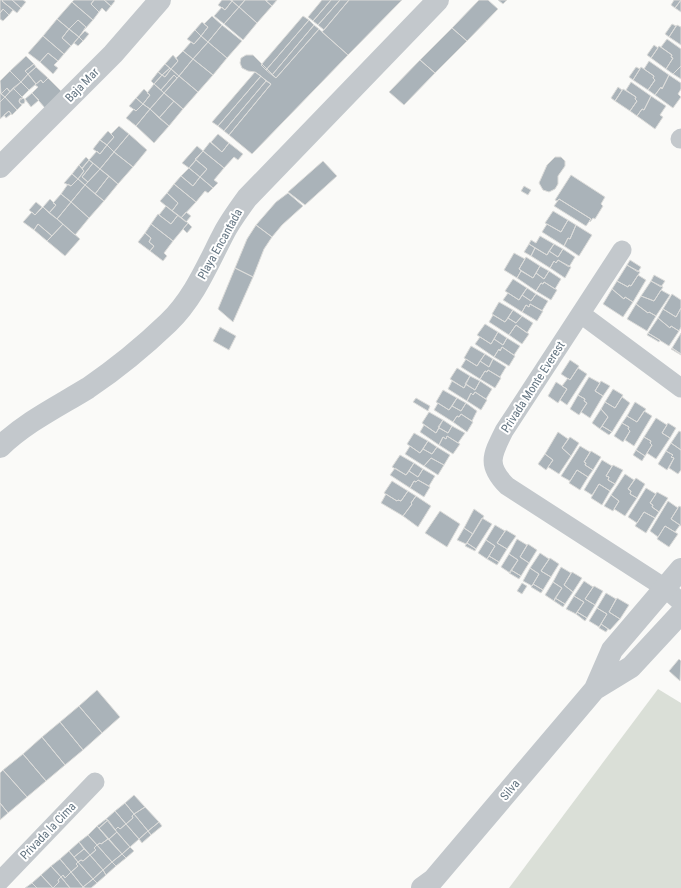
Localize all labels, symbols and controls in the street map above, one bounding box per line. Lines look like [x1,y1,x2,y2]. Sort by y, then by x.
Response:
street label: Baja Mar [62,65,102,105]
street label: Playa Encantada [195,206,245,282]
street label: Privada Monte Everest [498,338,568,435]
street label: Silva [497,777,523,803]
street label: Privada la Cima [17,799,79,862]

